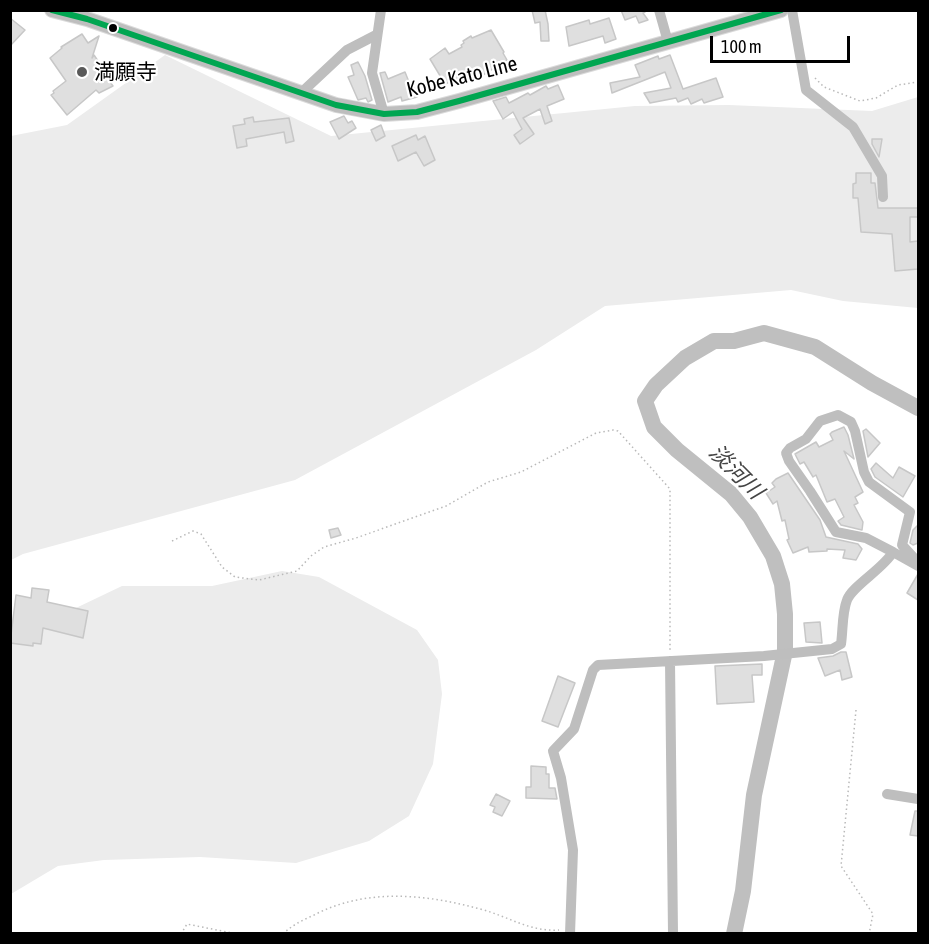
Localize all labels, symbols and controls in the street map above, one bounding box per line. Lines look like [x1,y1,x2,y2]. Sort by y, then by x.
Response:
unlabelled marker [107,22,119,34]
scale bar [713,24,852,62]
text: 100 m [721,36,762,57]
street label: Kobe Kato Line [404,51,520,103]
place label: 満願寺 [94,59,157,85]
marker: 満願寺 [75,65,89,79]
water label: 淡河川 [703,439,769,505]

